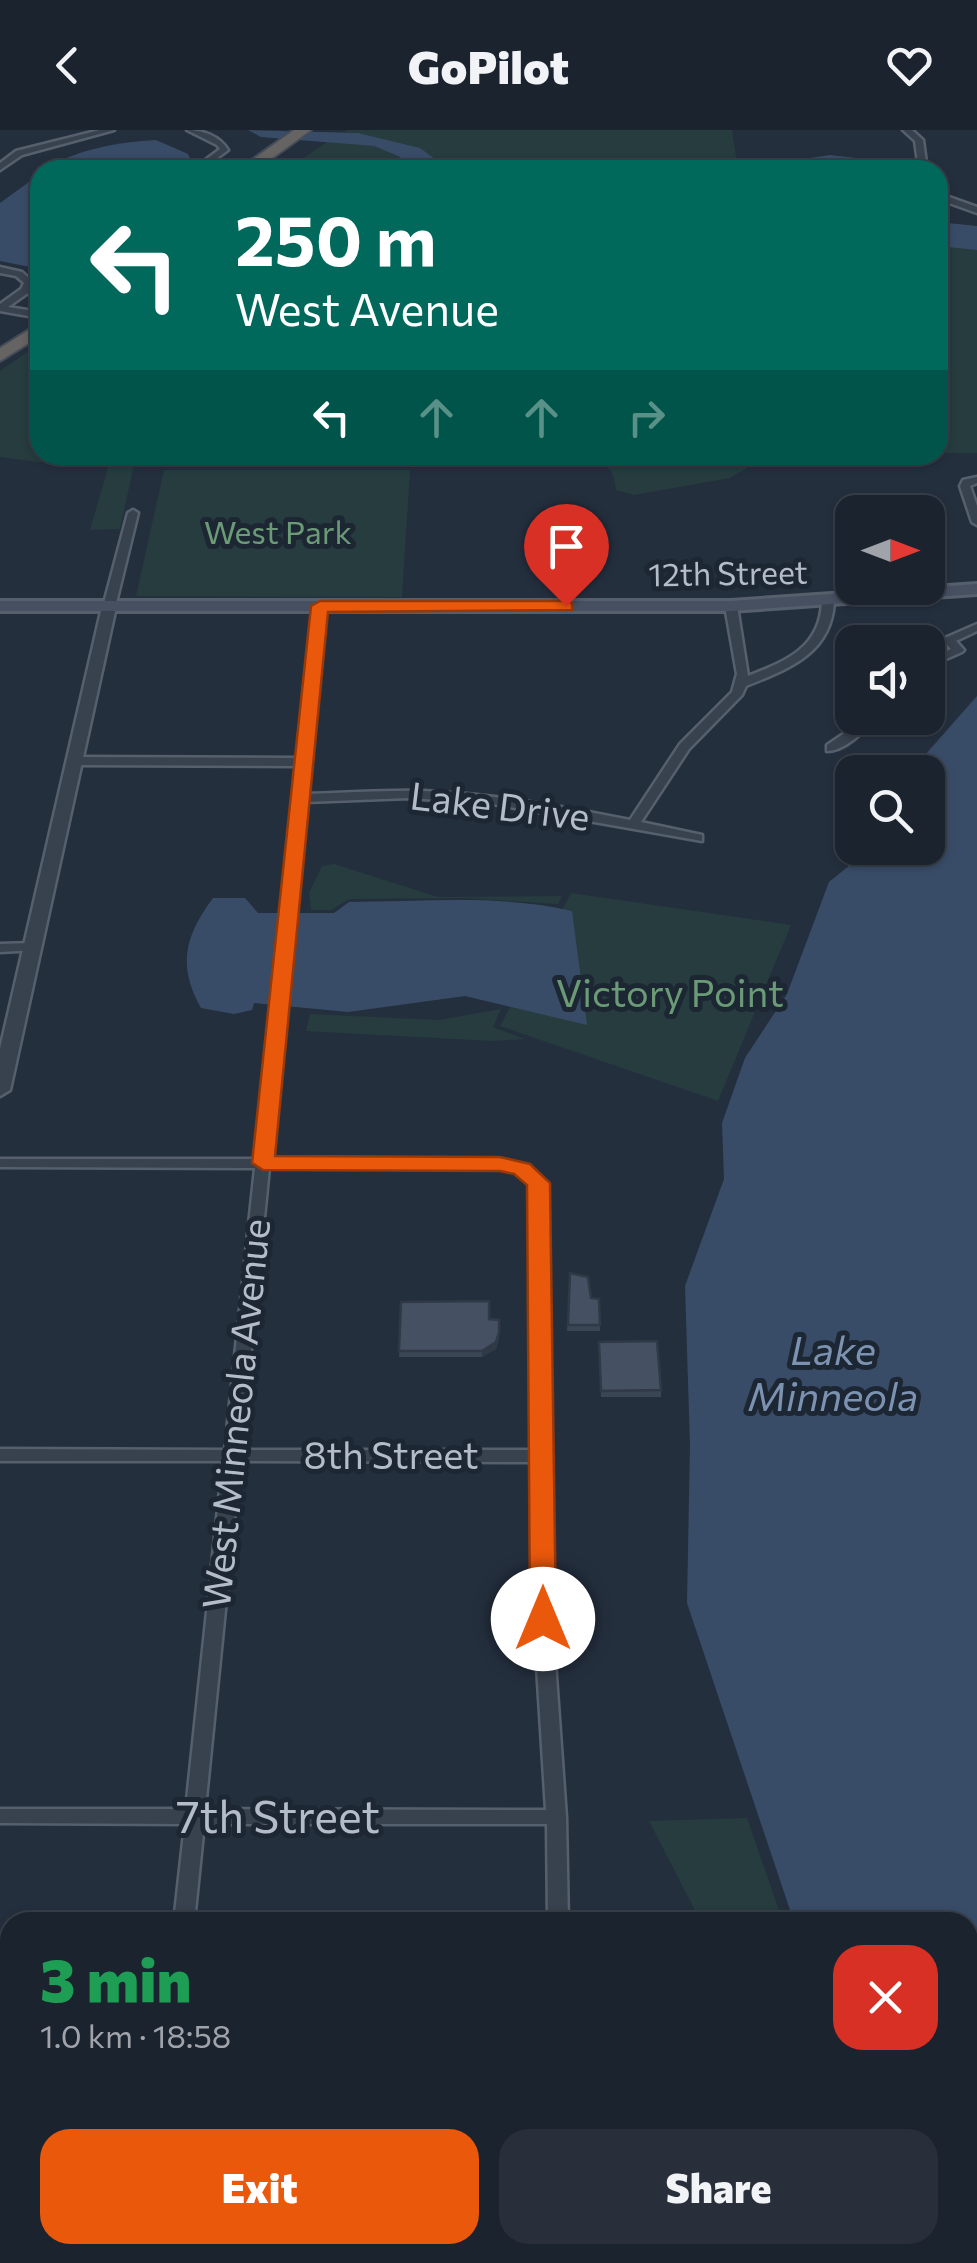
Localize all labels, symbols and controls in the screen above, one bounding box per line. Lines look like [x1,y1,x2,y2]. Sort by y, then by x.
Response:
icon: back [40,38,95,93]
text: GoPilot [408,38,569,93]
icon: heart [882,38,937,93]
text: 250 m [235,195,437,280]
icon: left [70,200,200,330]
text: West Avenue [235,280,499,335]
icon: left [304,390,359,445]
icon: ahead [409,390,464,445]
icon: ahead [514,390,569,445]
icon: right [619,390,674,445]
north arrow [835,495,945,605]
map controls [835,495,945,865]
pin [524,504,609,607]
park label: West Park [204,511,352,551]
icon: arrive [539,519,594,574]
street label: 12th Street [648,551,808,593]
button: sound [835,625,945,735]
button: search [835,755,945,865]
street label: Lake Drive [408,770,593,839]
park label: Victory Point [556,968,784,1015]
street label: West Minneola Avenue [191,1216,278,1611]
water label: Lake Minneola [748,1324,918,1419]
street label: 8th Street [303,1430,479,1477]
position arrow [491,1567,595,1671]
street label: 7th Street [176,1787,380,1842]
text: 3 min [40,1941,191,2014]
button: close [833,1945,938,2050]
text: 1.0 km · 18:58 [40,2015,231,2055]
button: Exit [40,2129,479,2244]
button: Share [499,2129,938,2244]

